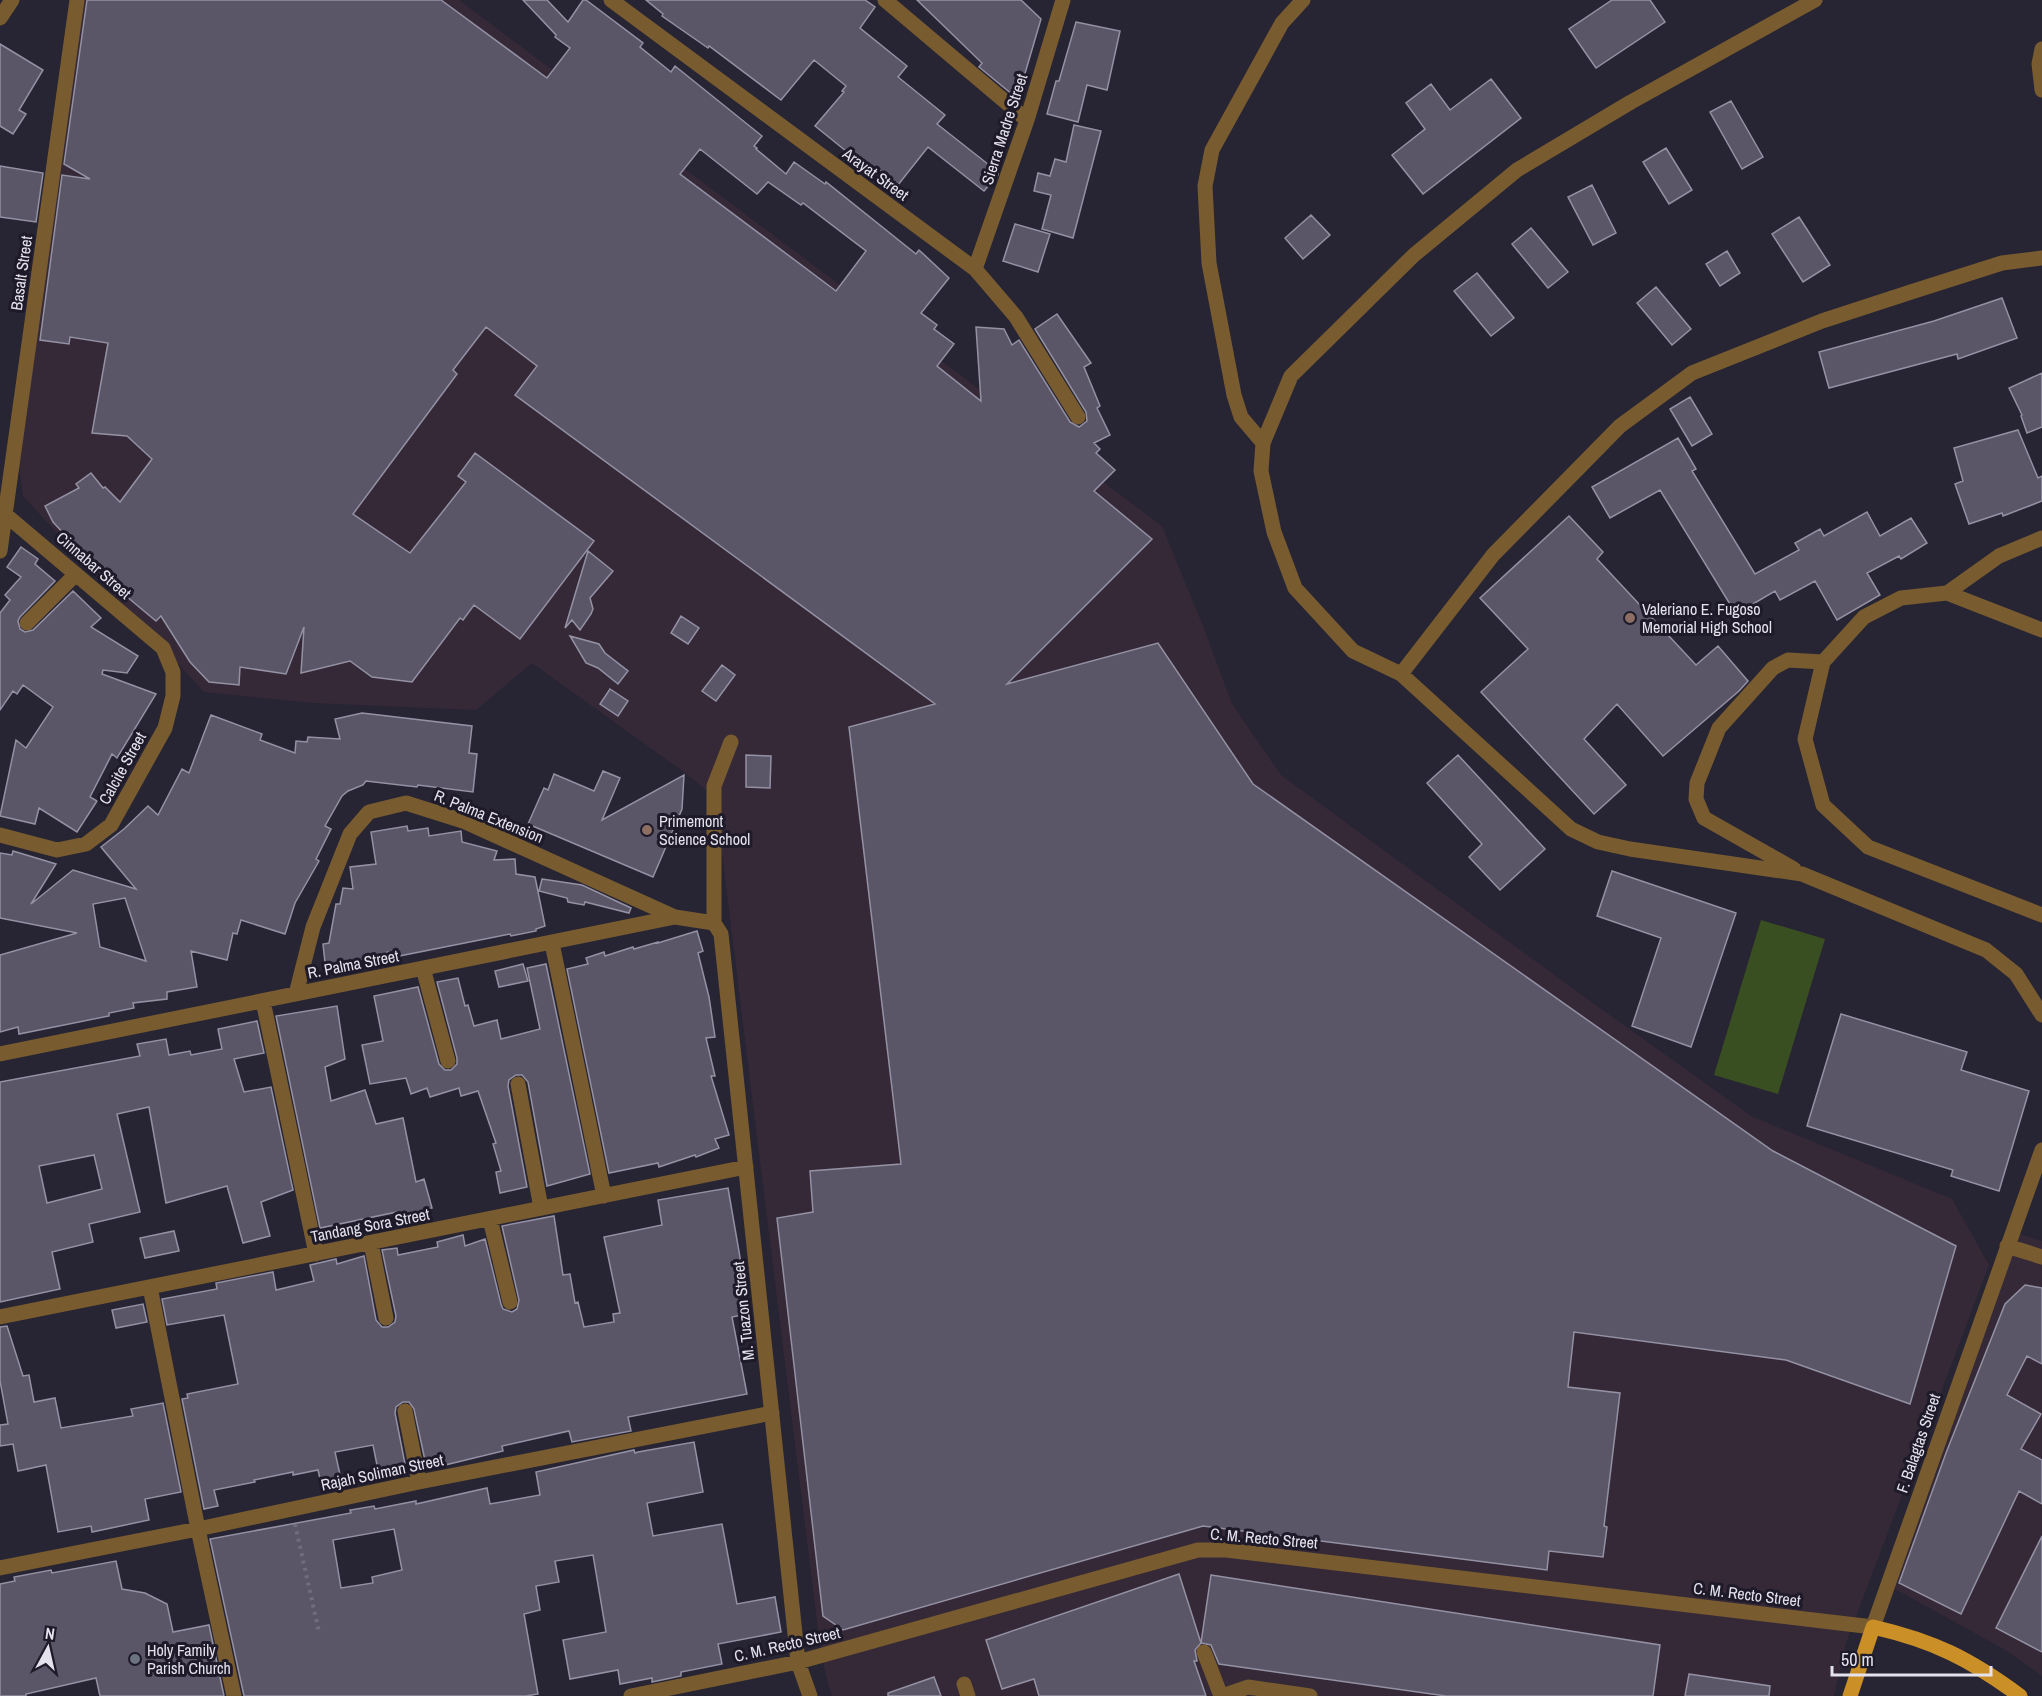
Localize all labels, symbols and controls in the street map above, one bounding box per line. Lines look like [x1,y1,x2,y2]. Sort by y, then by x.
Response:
street label: Sierra Madre Street [976,70,1032,187]
street label: Arayat Street [838,142,914,206]
street label: Basalt Street [5,234,37,312]
street label: Cinnabar Street [52,526,136,604]
place label: Valeriano E. Fugoso Memorial High School [1642,598,1772,638]
marker: Valeriano E. Fugoso Memorial High School [1623,611,1637,625]
street label: Calcite Street [93,728,151,808]
street label: R. Palma Extension [431,784,547,848]
place label: Primemont Science School [659,810,750,850]
marker: Primemont Science School [640,823,654,837]
street label: R. Palma Street [305,944,401,984]
street label: Tandang Sora Street [309,1203,432,1247]
street label: M. Tuazon Street [727,1260,759,1362]
street label: F. Balagtas Street [1891,1390,1945,1496]
street label: Rajah Soliman Street [319,1448,446,1496]
street label: C. M. Recto Street [1209,1522,1319,1554]
street label: C. M. Recto Street [1692,1577,1802,1612]
north arrow [18,1618,78,1678]
street label: C. M. Recto Street [732,1621,842,1667]
text: N [44,1622,56,1645]
place label: Holy Family Parish Church [147,1639,231,1679]
scale bar [1832,1639,1991,1677]
text: 50 m [1841,1647,1874,1672]
marker: Holy Family Parish Church [128,1652,142,1666]

